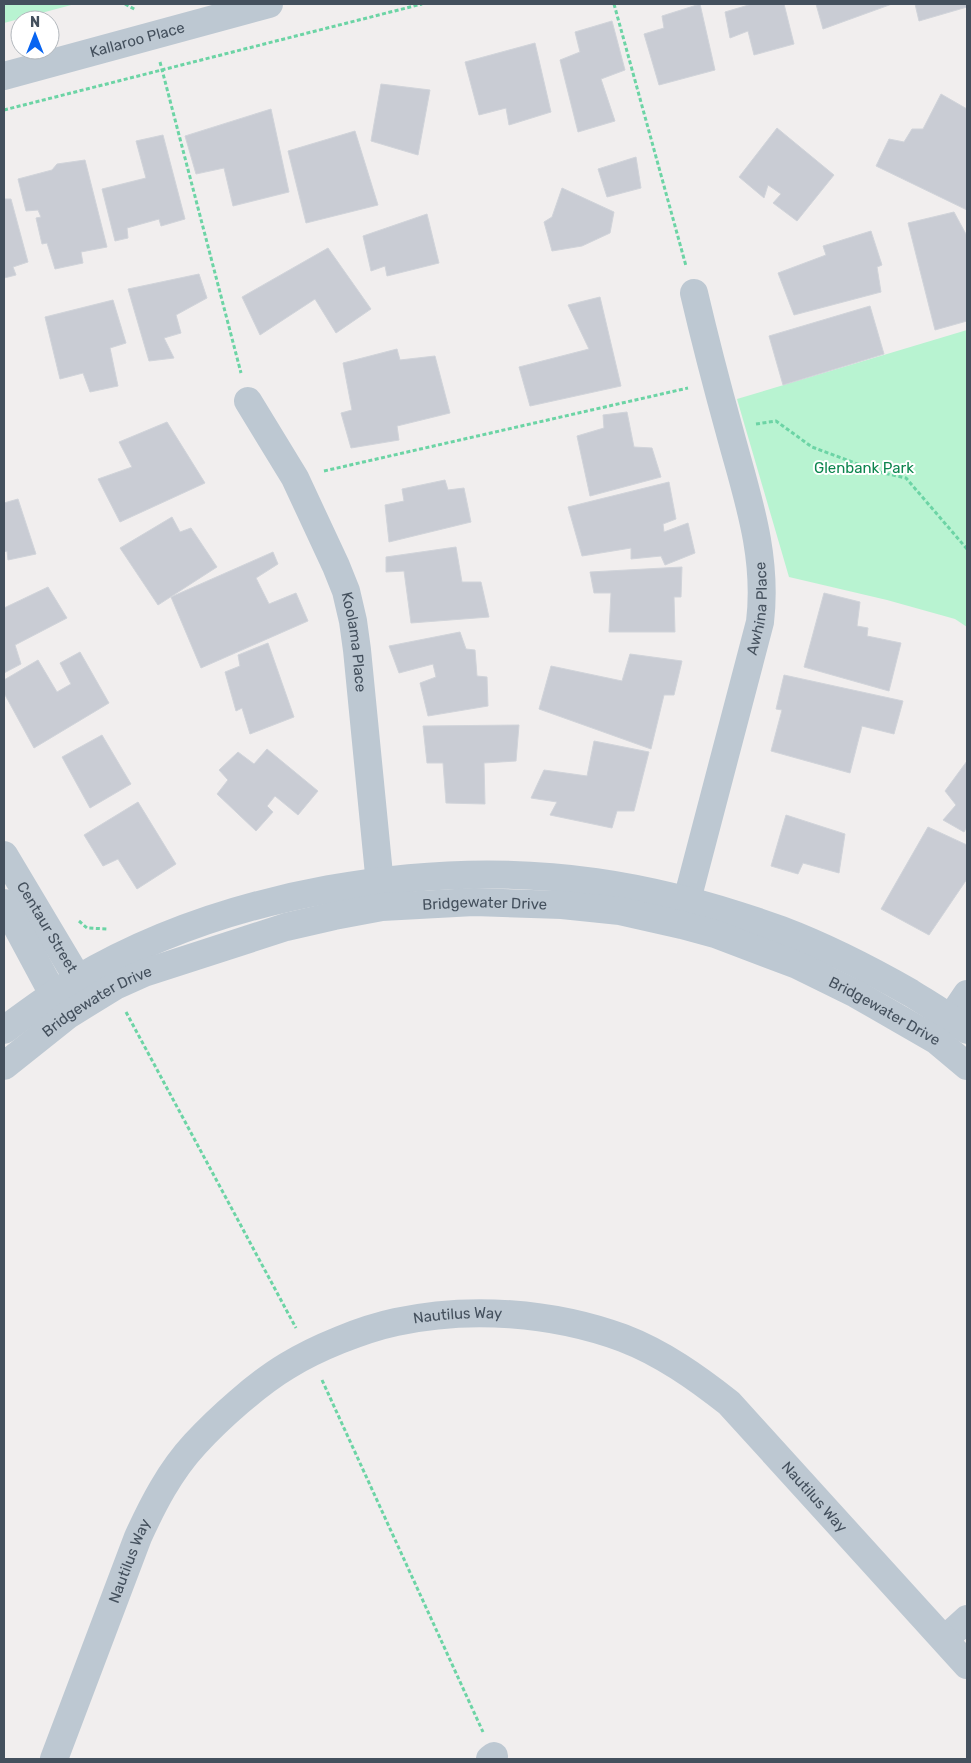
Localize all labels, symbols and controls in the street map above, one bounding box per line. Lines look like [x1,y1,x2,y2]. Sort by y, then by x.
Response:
north arrow [10,10,60,60]
text: N [30,14,40,31]
street label: Kallaroo Place [88,18,187,61]
park label: Glenbank Park [814,459,914,477]
street label: Awhina Place [743,561,771,657]
street label: Koolama Place [337,590,370,693]
street label: Centaur Street [13,878,81,976]
street label: Bridgewater Drive [422,893,547,914]
street label: Bridgewater Drive [39,962,154,1041]
street label: Bridgewater Drive [826,973,943,1049]
street label: Nautilus Way [412,1304,503,1328]
street label: Nautilus Way [778,1458,851,1536]
street label: Nautilus Way [105,1516,154,1606]

